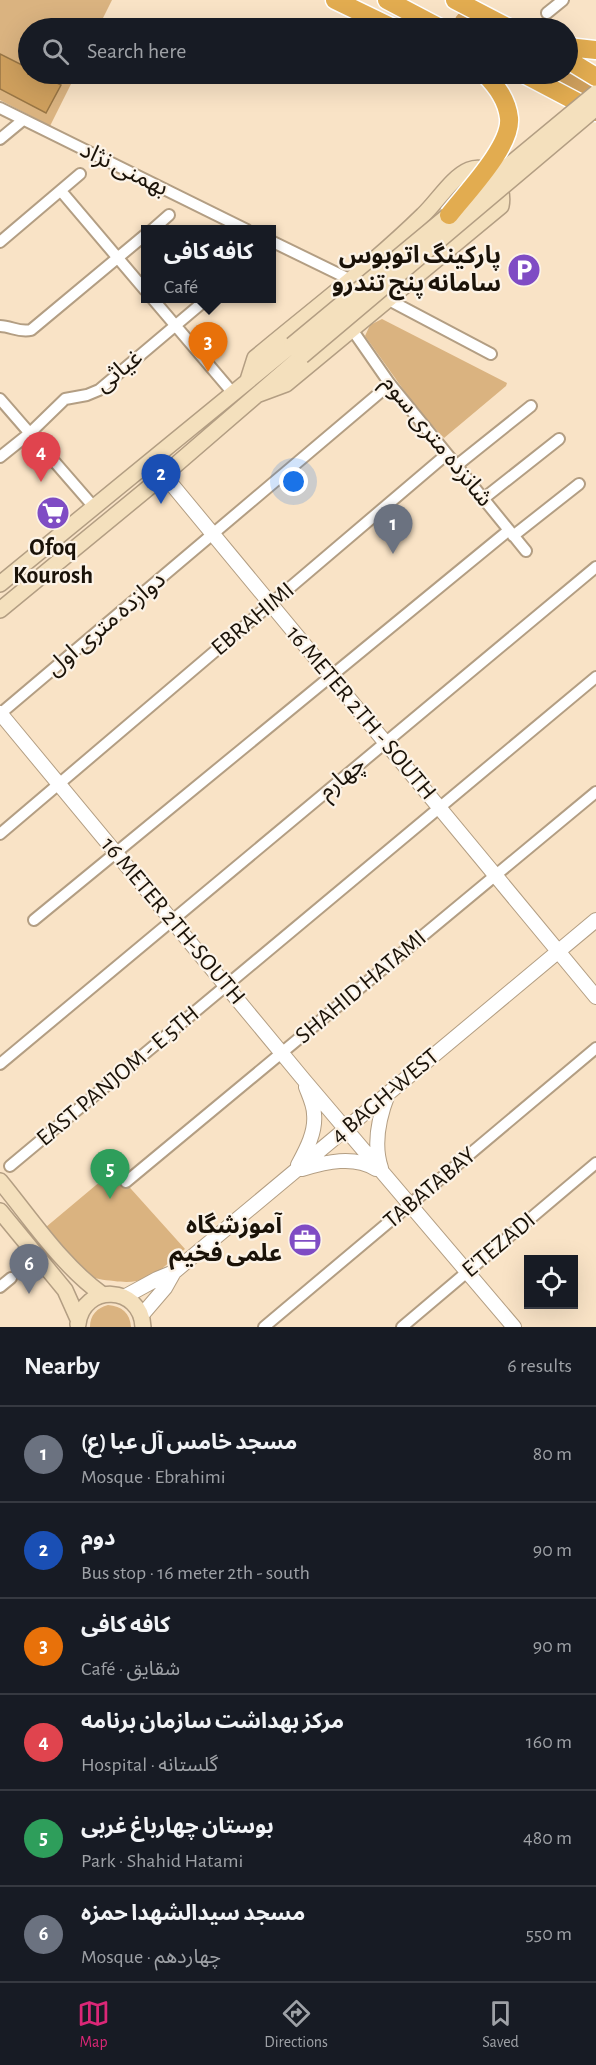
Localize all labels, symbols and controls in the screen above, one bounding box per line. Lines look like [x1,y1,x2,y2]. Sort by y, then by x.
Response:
search box [18,18,578,84]
icon: search [39,35,72,68]
text: Search here [87,40,186,62]
street label: بهمنی نژاد [76,137,172,201]
popup [141,225,276,303]
text: کافه کافی [164,241,253,263]
place label: پارکینگ اتوبوس سامانه پنج تندرو [332,242,501,301]
parking icon: پارکینگ اتوبوس سامانه پنج تندرو [506,252,542,288]
text: Café [164,277,198,297]
pin: 3 [188,322,228,372]
street label: غیاثی [91,345,147,397]
street label: شانزده متری سوم [373,371,497,514]
pin: 4 [22,432,60,482]
pin: 2 [142,454,180,504]
your location [279,467,308,496]
supermarket icon: Ofoq Kourosh [35,495,71,531]
pin: 1 [374,504,412,554]
place label: Ofoq Kourosh [13,536,93,588]
street label: دوازده متری اول [42,567,171,681]
street label: EBRAHIMI [207,578,299,660]
street label: 16 METER 2TH - SOUTH [281,621,441,805]
street label: چهارم [314,752,373,808]
street label: 16 METER 2TH-SOUTH [96,833,250,1009]
street label: SHAHID HATAMI [291,926,431,1048]
street label: EAST PANJOM - E 5TH [32,1001,204,1151]
street label: 4 BAGH-WEST [326,1044,444,1148]
street label: TABATABAY [379,1142,481,1233]
pin: 5 [90,1150,130,1199]
street label: E'TEZADI [458,1208,540,1282]
place label: آموزشگاه علمی فخیم [169,1212,283,1270]
office icon: آموزشگاه علمی فخیم [287,1222,323,1258]
pin: 6 [9,1244,48,1294]
map controls [524,1255,578,1309]
button: locate [524,1255,578,1309]
text: Nearby [24,1353,100,1379]
text: 6 results [507,1356,572,1376]
text: مسجد خامس آل عبا (ع) [81,1431,297,1453]
text: 1 [40,1444,47,1464]
text: 80 m [533,1444,572,1464]
text: Mosque · Ebrahimi [81,1467,226,1487]
text: دوم [81,1527,115,1549]
text: 2 [39,1540,48,1560]
text: 90 m [533,1540,572,1560]
text: Bus stop · 16 meter 2th - south [81,1563,310,1583]
text: کافه کافی [81,1614,170,1636]
text: 3 [39,1636,48,1656]
text: 90 m [533,1636,572,1656]
text: Café · شقایق [81,1659,180,1679]
text: مرکز بهداشت سازمان برنامه [81,1710,344,1732]
text: 4 [38,1732,49,1752]
text: 160 m [526,1732,572,1752]
text: Hospital · گلستانه [81,1755,218,1775]
text: بوستان چهارباغ غربی [81,1815,274,1837]
text: 5 [39,1828,48,1848]
text: 480 m [523,1828,572,1848]
text: Park · Shahid Hatami [81,1851,243,1871]
text: مسجد سیدالشهدا حمزه [81,1902,305,1924]
text: 6 [39,1924,48,1944]
text: 550 m [525,1924,572,1944]
text: Mosque · چهاردهم [81,1947,221,1967]
tab: Map [77,1997,110,2052]
tab: Directions [264,1997,328,2052]
tab: Saved [482,1997,519,2052]

